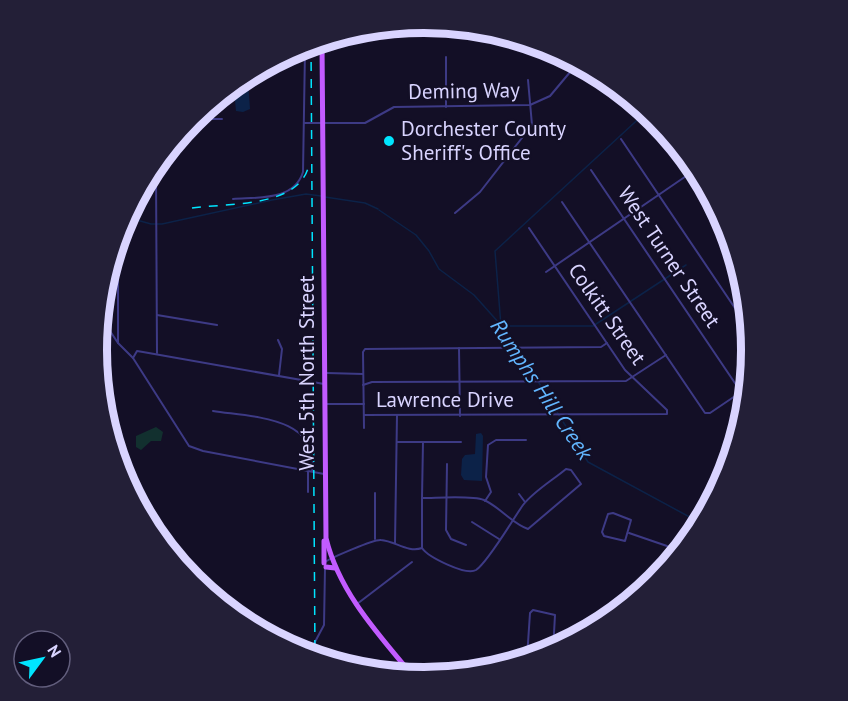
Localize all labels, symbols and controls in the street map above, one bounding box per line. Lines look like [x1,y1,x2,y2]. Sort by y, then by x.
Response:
street label: Deming Way [408,76,520,105]
place label: Dorchester County Sheriff's Office [401,115,566,166]
marker: Dorchester County Sheriff's Office [382,134,396,148]
street label: West Turner Street [612,181,727,332]
street label: Colkitt Street [563,258,652,370]
street label: West 5th North Street [293,275,320,471]
water label: Rumphs Hill Creek [485,313,600,466]
street label: Lawrence Drive [376,386,514,413]
north arrow [12,629,72,689]
text: N [43,641,66,661]

